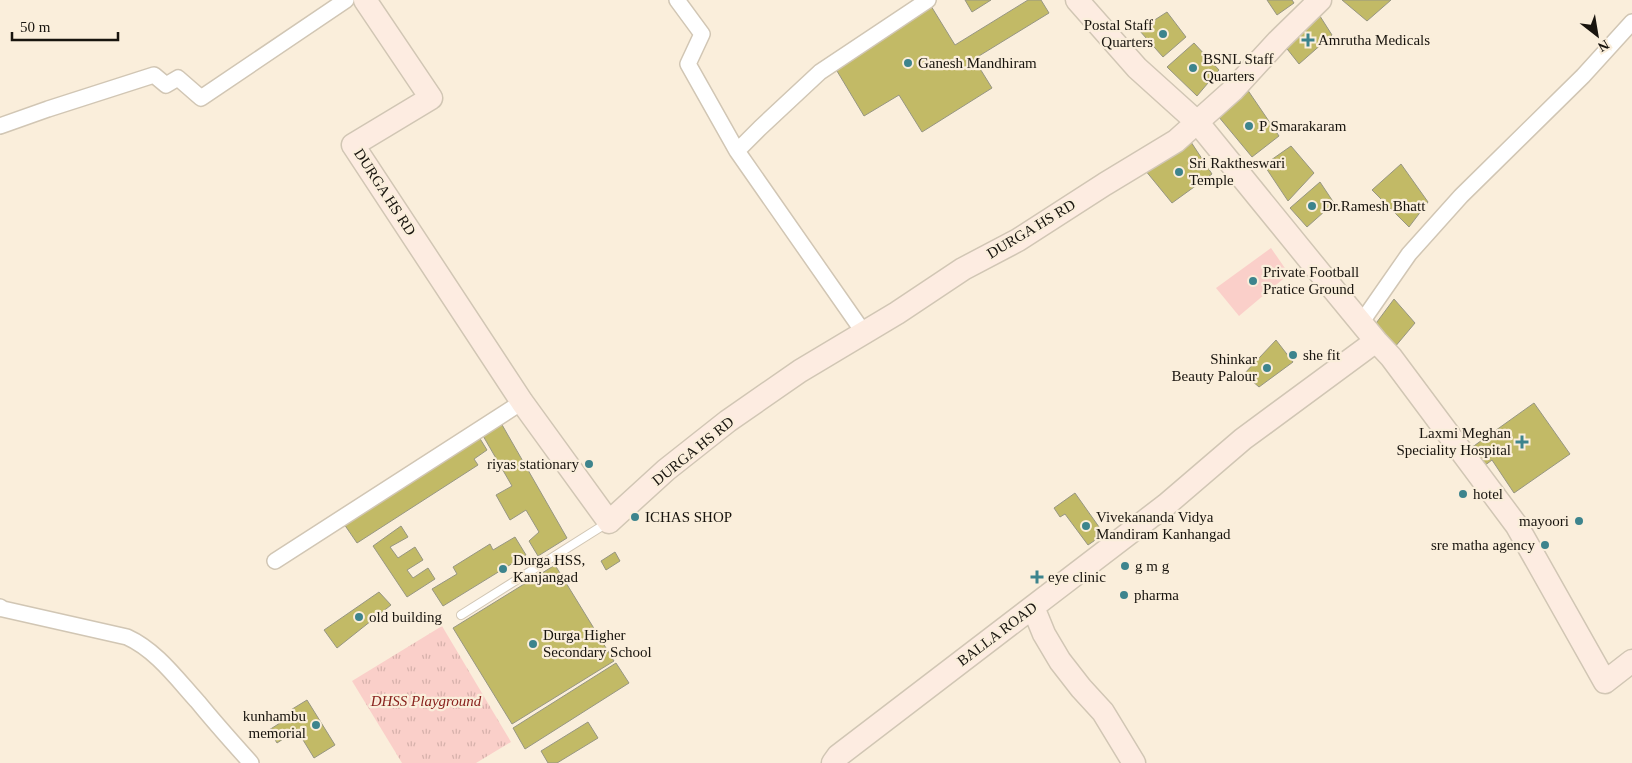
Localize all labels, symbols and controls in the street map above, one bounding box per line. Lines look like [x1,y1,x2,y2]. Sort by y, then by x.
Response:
scale bar [12,10,119,42]
north arrow [1572,10,1622,60]
place label: Postal Staff Quarters [1084,17,1153,50]
text: 50 m [20,19,51,35]
marker: Postal Staff Quarters [1157,28,1169,40]
place label: Amrutha Medicals [1318,32,1430,48]
marker: Amrutha Medicals [1302,34,1314,46]
text: N [1595,37,1612,55]
place label: BSNL Staff Quarters [1203,51,1273,84]
place label: Ganesh Mandhiram [918,55,1037,71]
marker: Ganesh Mandhiram [902,57,914,69]
marker: BSNL Staff Quarters [1187,62,1199,74]
place label: P Smarakaram [1259,118,1347,134]
marker: P Smarakaram [1243,120,1255,132]
street label: DURGA HS RD [351,146,419,238]
place label: Sri Raktheswari Temple [1189,155,1285,188]
marker: Sri Raktheswari Temple [1173,166,1185,178]
street label: DURGA HS RD [984,196,1078,262]
place label: Dr.Ramesh Bhatt [1322,198,1426,214]
marker: Dr.Ramesh Bhatt [1306,200,1318,212]
place label: Private Football Pratice Ground [1263,264,1359,297]
marker: Private Football Pratice Ground [1247,275,1259,287]
place label: she fit [1303,347,1341,363]
marker: she fit [1287,349,1299,361]
place label: Shinkar Beauty Palour [1172,351,1257,384]
marker: Shinkar Beauty Palour [1261,362,1273,374]
street label: DURGA HS RD [649,413,737,489]
place label: Laxmi Meghan Speciality Hospital [1396,425,1511,458]
marker: Laxmi Meghan Speciality Hospital [1515,435,1529,449]
place label: riyas stationary [487,456,579,472]
marker: riyas stationary [583,458,595,470]
place label: hotel [1473,486,1503,502]
marker: hotel [1457,488,1469,500]
place label: ICHAS SHOP [645,509,732,525]
place label: Vivekananda Vidya Mandiram Kanhangad [1096,509,1231,542]
marker: ICHAS SHOP [629,511,641,523]
place label: mayoori [1519,513,1569,529]
marker: mayoori [1573,515,1585,527]
marker: Vivekananda Vidya Mandiram Kanhangad [1080,520,1092,532]
place label: sre matha agency [1431,537,1535,553]
marker: sre matha agency [1539,539,1551,551]
place label: Durga HSS, Kanjangad [513,552,585,585]
place label: g m g [1135,558,1170,574]
marker: g m g [1119,560,1131,572]
marker: Durga HSS, Kanjangad [497,563,509,575]
place label: eye clinic [1048,569,1106,585]
marker: eye clinic [1030,570,1044,584]
place label: pharma [1134,587,1179,603]
marker: pharma [1118,589,1130,601]
street label: BALLA ROAD [954,599,1040,669]
place label: old building [369,609,442,625]
marker: old building [353,611,365,623]
place label: Durga Higher Secondary School [543,627,652,660]
marker: Durga Higher Secondary School [527,638,539,650]
park label: DHSS Playground [370,693,482,709]
place label: kunhambu memorial [243,708,306,741]
marker: kunhambu memorial [310,719,322,731]

